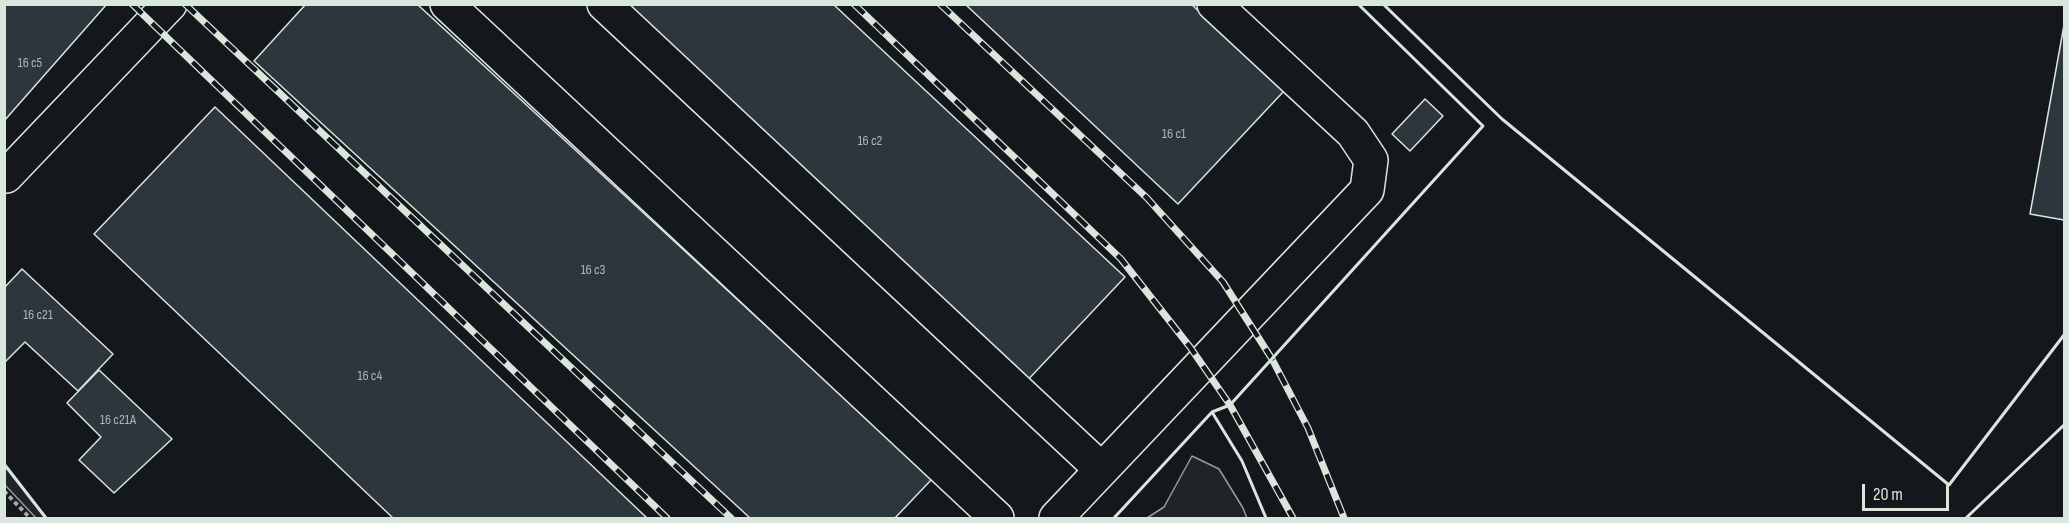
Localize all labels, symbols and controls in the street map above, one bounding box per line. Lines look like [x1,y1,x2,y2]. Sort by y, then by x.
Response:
house number: 16 с5 [18,55,42,71]
house number: 16 с1 [1162,126,1186,142]
house number: 16 с2 [858,133,882,149]
house number: 16 с3 [581,262,605,278]
house number: 16 с21 [23,307,53,323]
house number: 16 с4 [358,368,382,384]
house number: 16 с21А [100,412,136,428]
scale bar [1865,472,1952,510]
text: 20 m [1873,484,1903,505]

